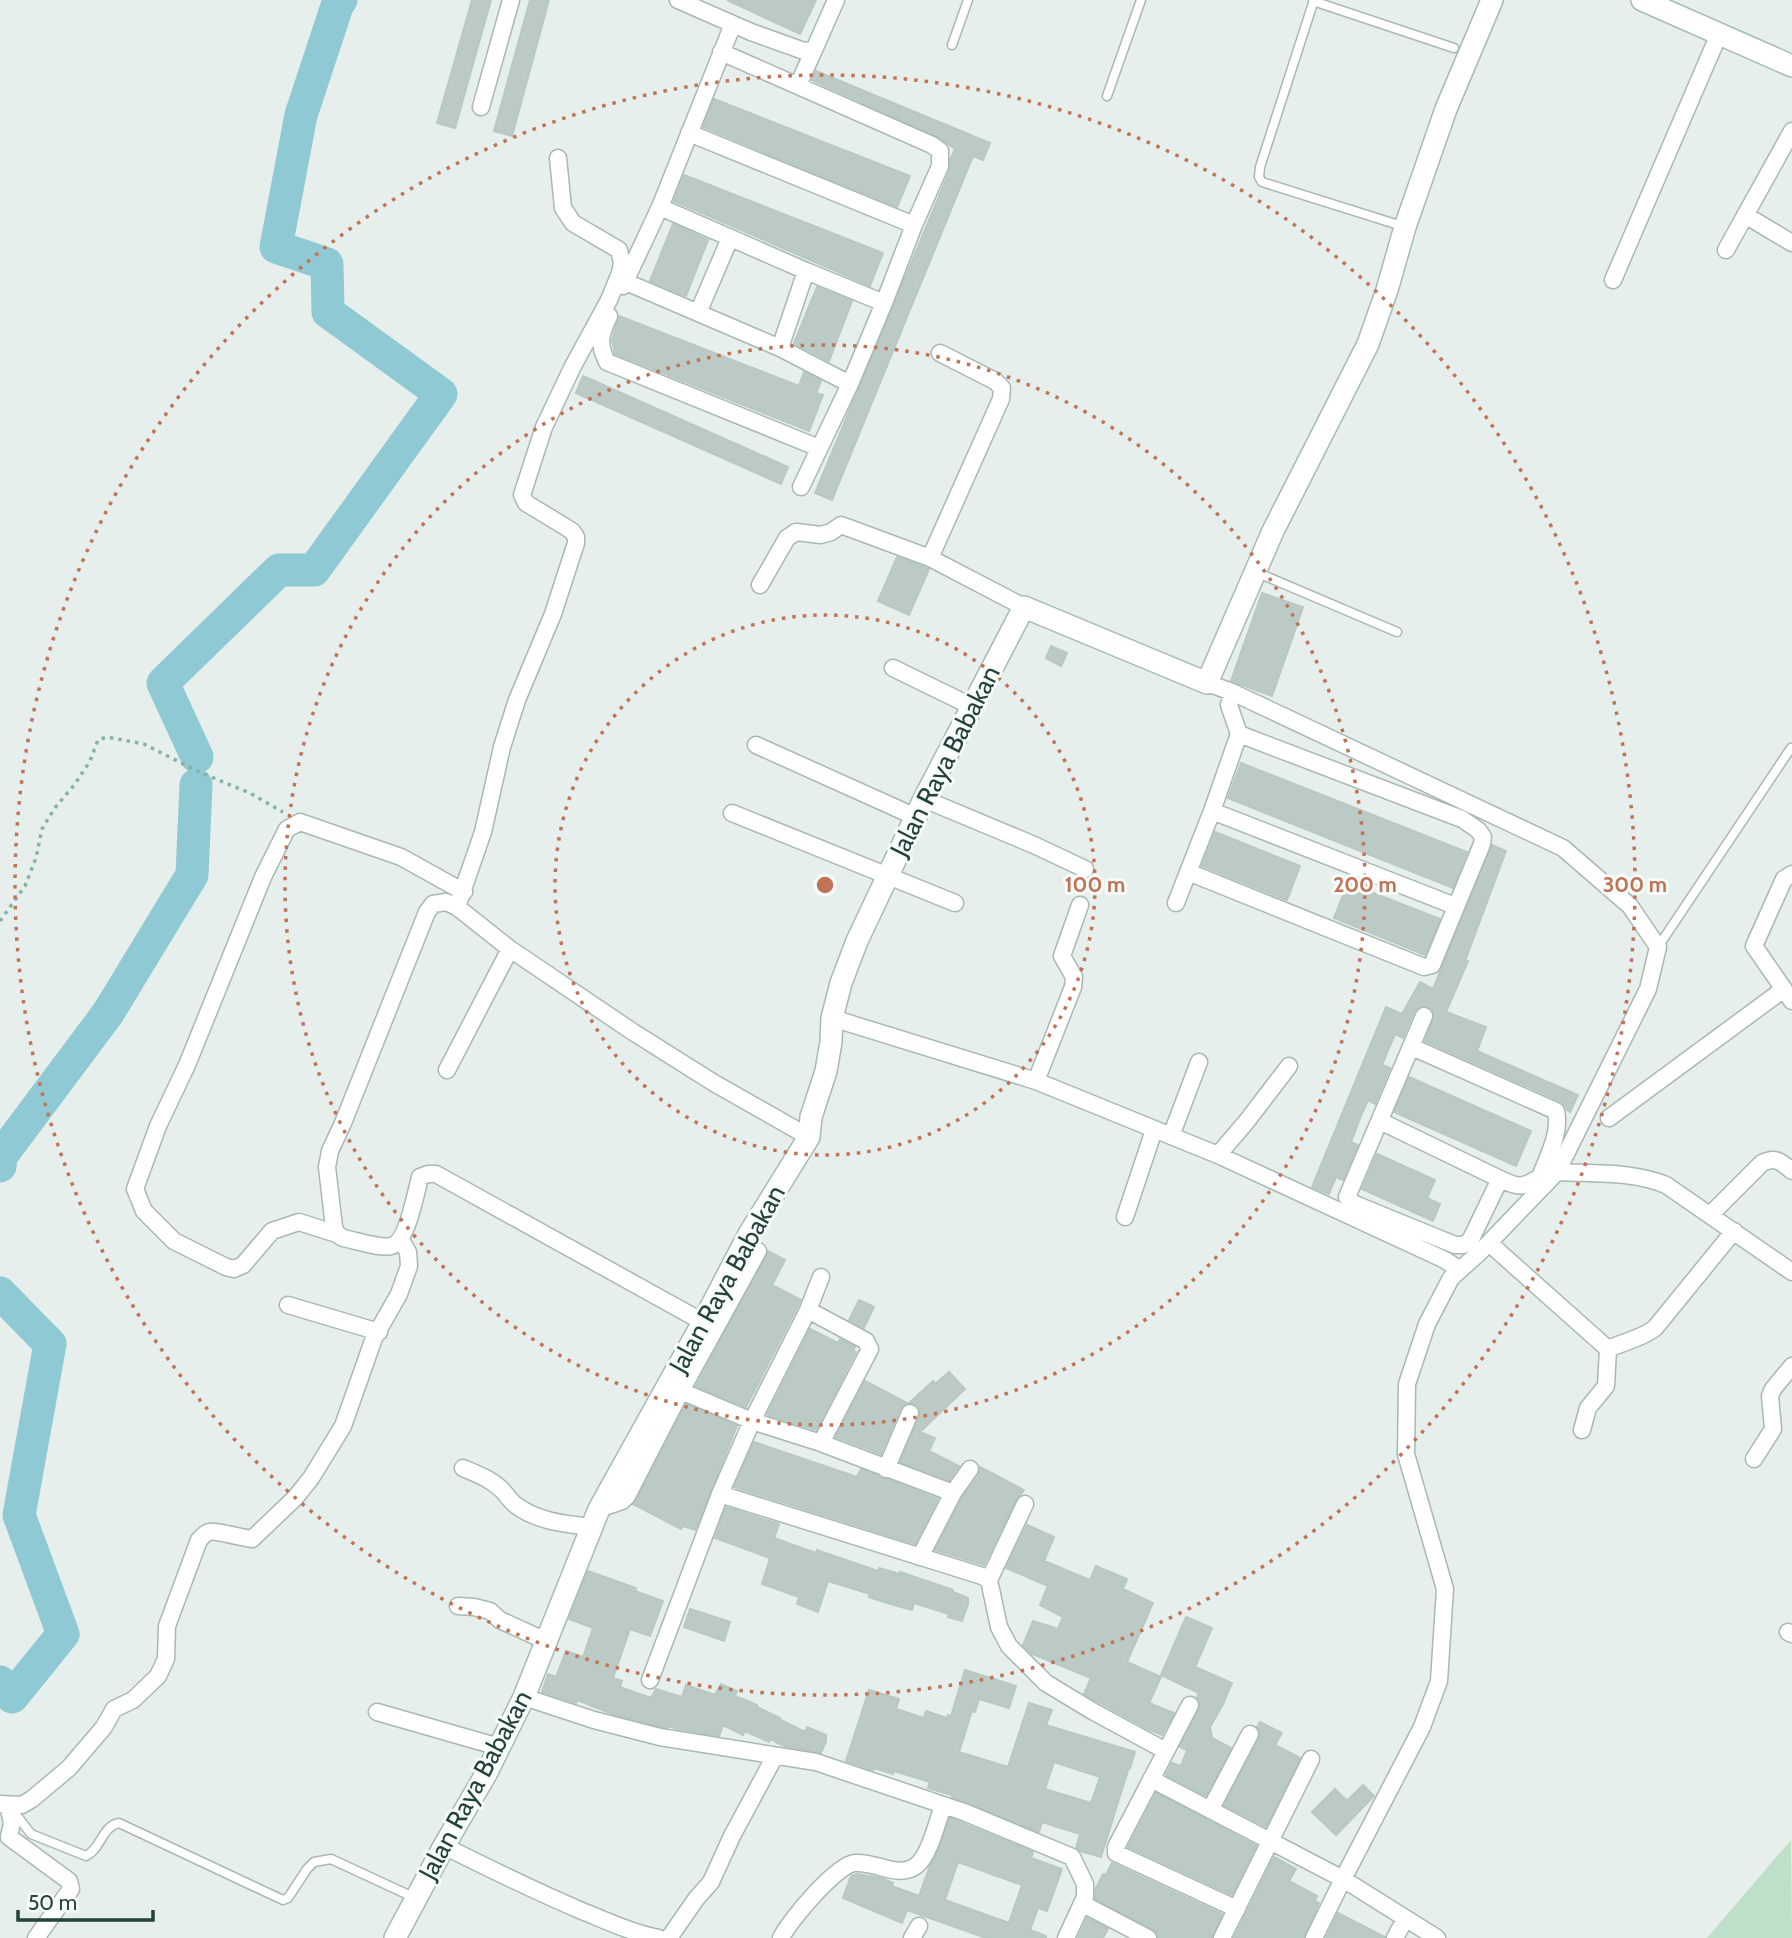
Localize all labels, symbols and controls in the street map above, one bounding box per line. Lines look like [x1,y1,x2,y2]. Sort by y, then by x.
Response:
street label: Jalan Raya Babakan [883,660,1007,863]
text: 100 m [1065,872,1125,897]
text: 200 m [1333,872,1397,897]
text: 300 m [1603,872,1667,897]
centre of rings [813,873,837,897]
street label: Jalan Raya Babakan [662,1179,792,1380]
street label: Jalan Raya Babakan [411,1685,538,1886]
scale bar [18,1878,152,1922]
text: 50 m [28,1890,77,1915]

